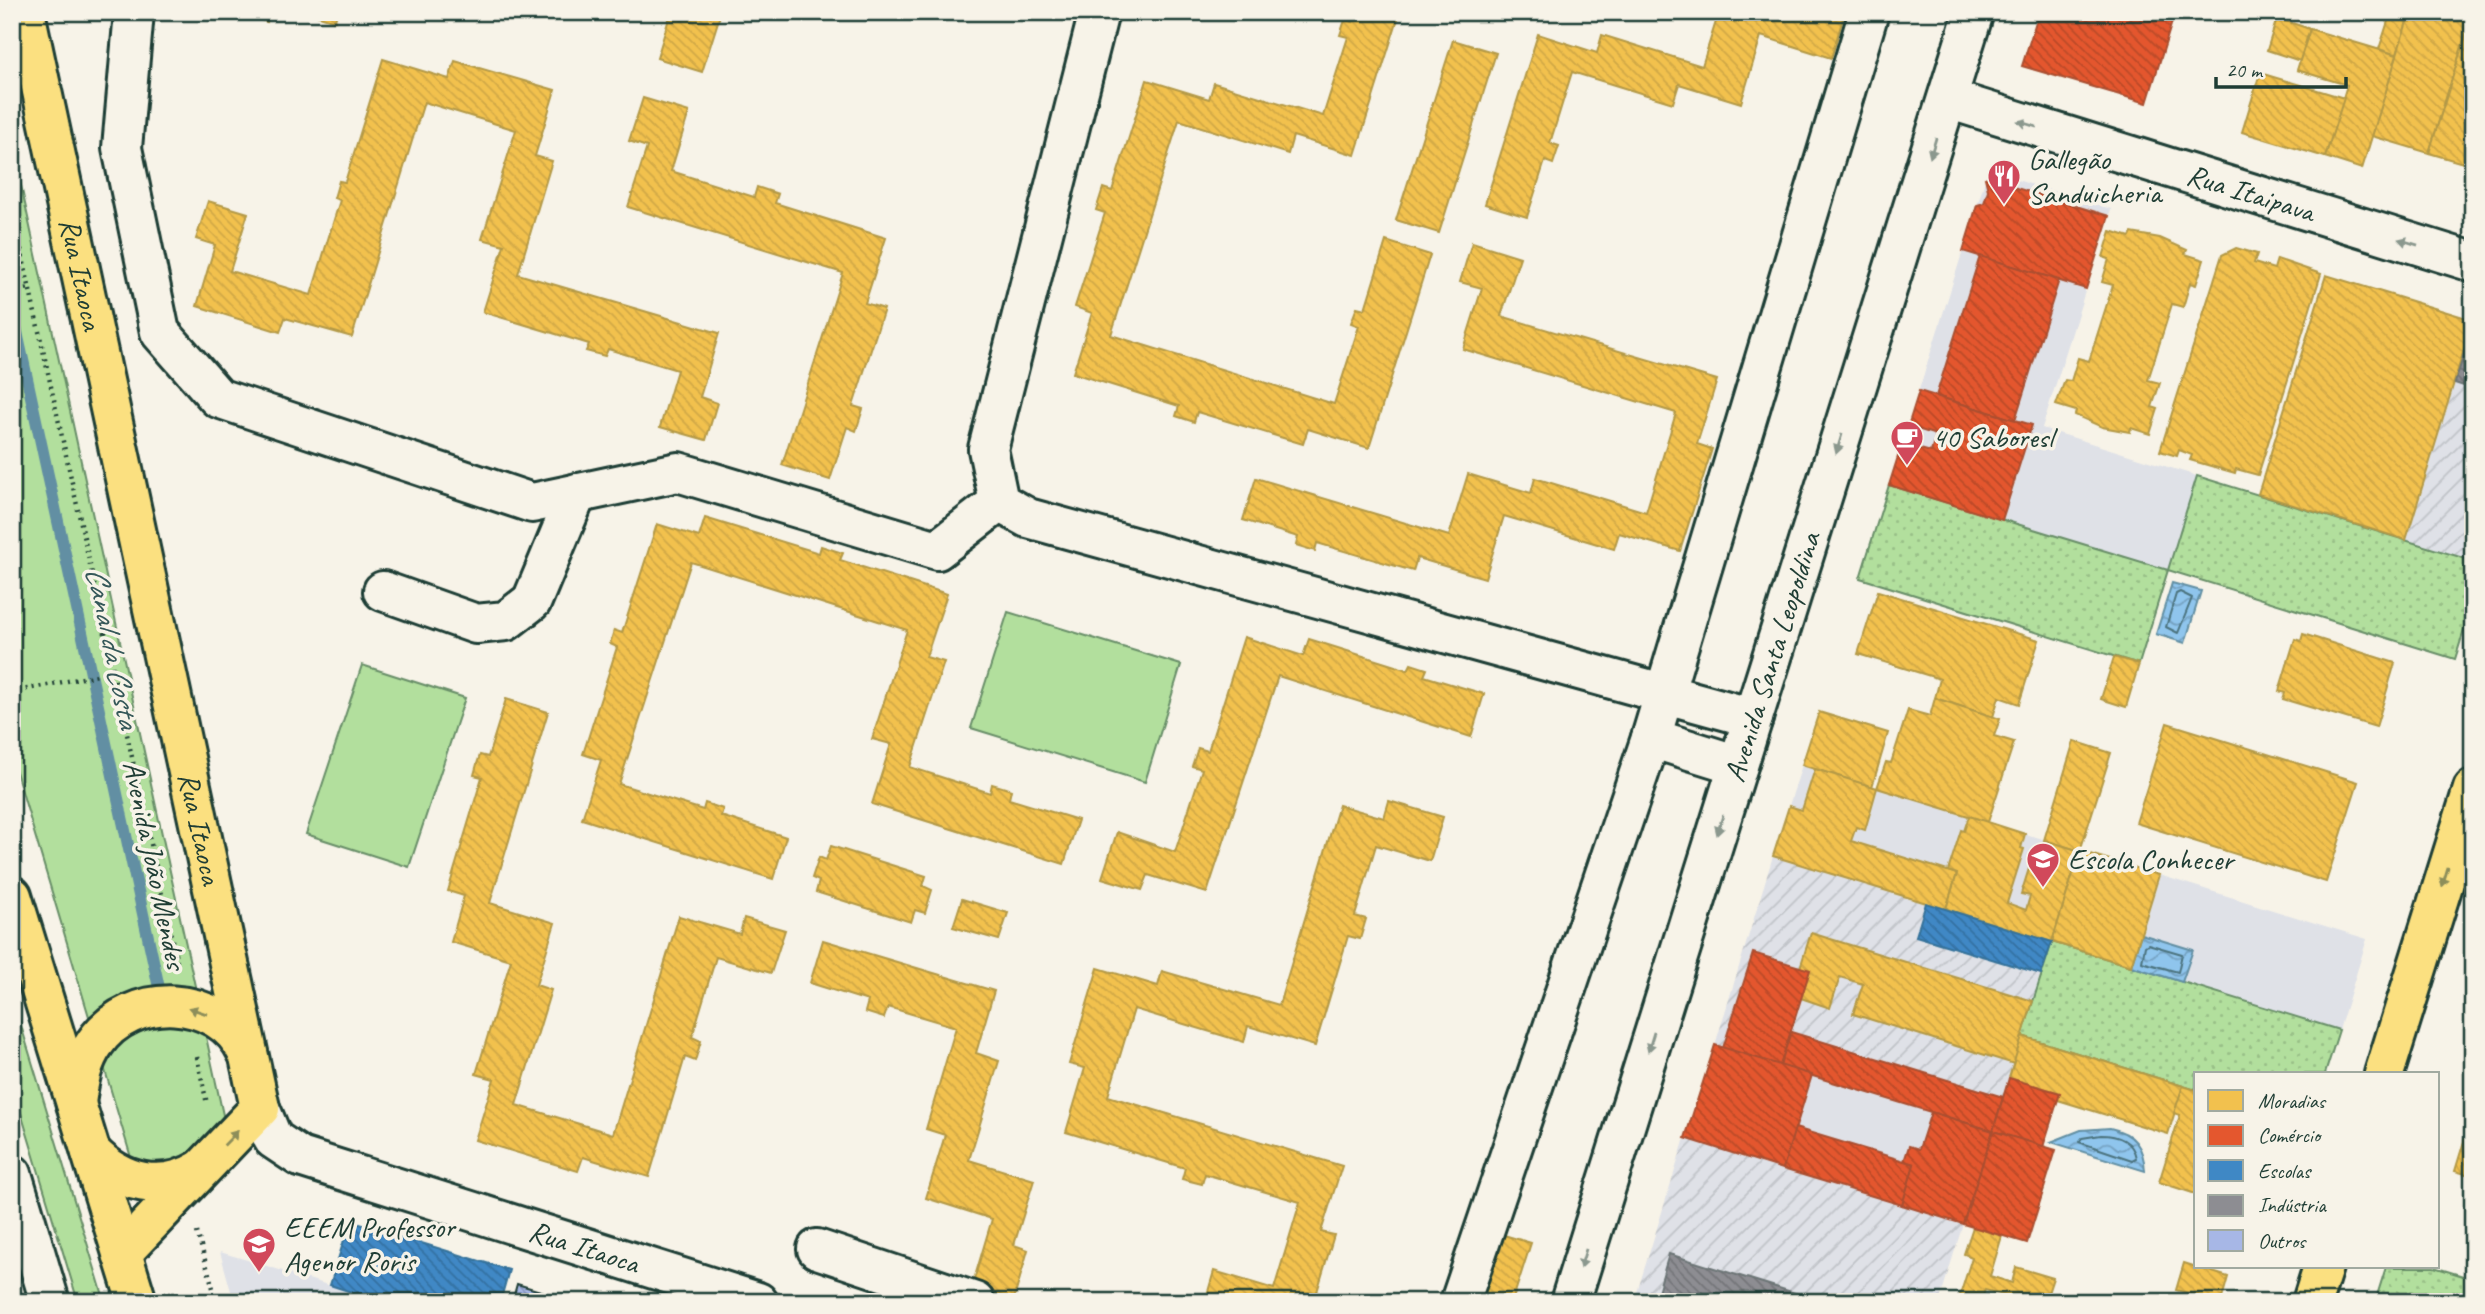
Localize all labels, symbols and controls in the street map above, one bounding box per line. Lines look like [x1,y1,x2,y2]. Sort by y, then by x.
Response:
scale bar [2216,46,2345,90]
text: 20 m [2226,57,2264,83]
one-way arrow [2016,118,2037,128]
one-way arrow [1927,137,1937,158]
place label: Gallegão Sanduicheria [2028,140,2164,212]
street label: Rua Itaipava [2182,155,2322,231]
restaurant icon: Gallegão Sanduicheria [1985,157,2023,206]
street label: Rua Itaoca [51,215,112,335]
one-way arrow [2397,237,2418,247]
cafe icon: 40 Saboresl [1888,418,1926,467]
place label: 40 Saboresl [1932,418,2058,456]
one-way arrow [1834,434,1844,455]
street label: Avenida Santa Leopoldina [1715,526,1829,786]
water label: Canal da Costa [76,563,151,734]
street label: Avenida João Mendes [114,757,196,975]
street label: Rua Itaoca [170,769,231,890]
one-way arrow [1714,815,1724,836]
school or university icon: Escola Conhecer [2024,840,2062,889]
place label: Escola Conhecer [2068,840,2236,878]
one-way arrow [2439,867,2450,888]
one-way arrow [188,1005,209,1016]
one-way arrow [1646,1032,1656,1053]
legend [2194,1072,2440,1268]
text: Moradias [2258,1088,2327,1114]
text: Comércio [2258,1122,2323,1148]
one-way arrow [223,1130,239,1147]
text: Escolas [2258,1158,2312,1184]
text: Indústria [2258,1192,2327,1218]
place label: EEEM Professor Agenor Roris [284,1208,457,1280]
street label: Rua Itaoca [524,1212,646,1283]
school or university icon: EEEM Professor Agenor Roris [240,1225,278,1274]
text: Outros [2258,1228,2307,1254]
one-way arrow [1578,1249,1588,1270]

